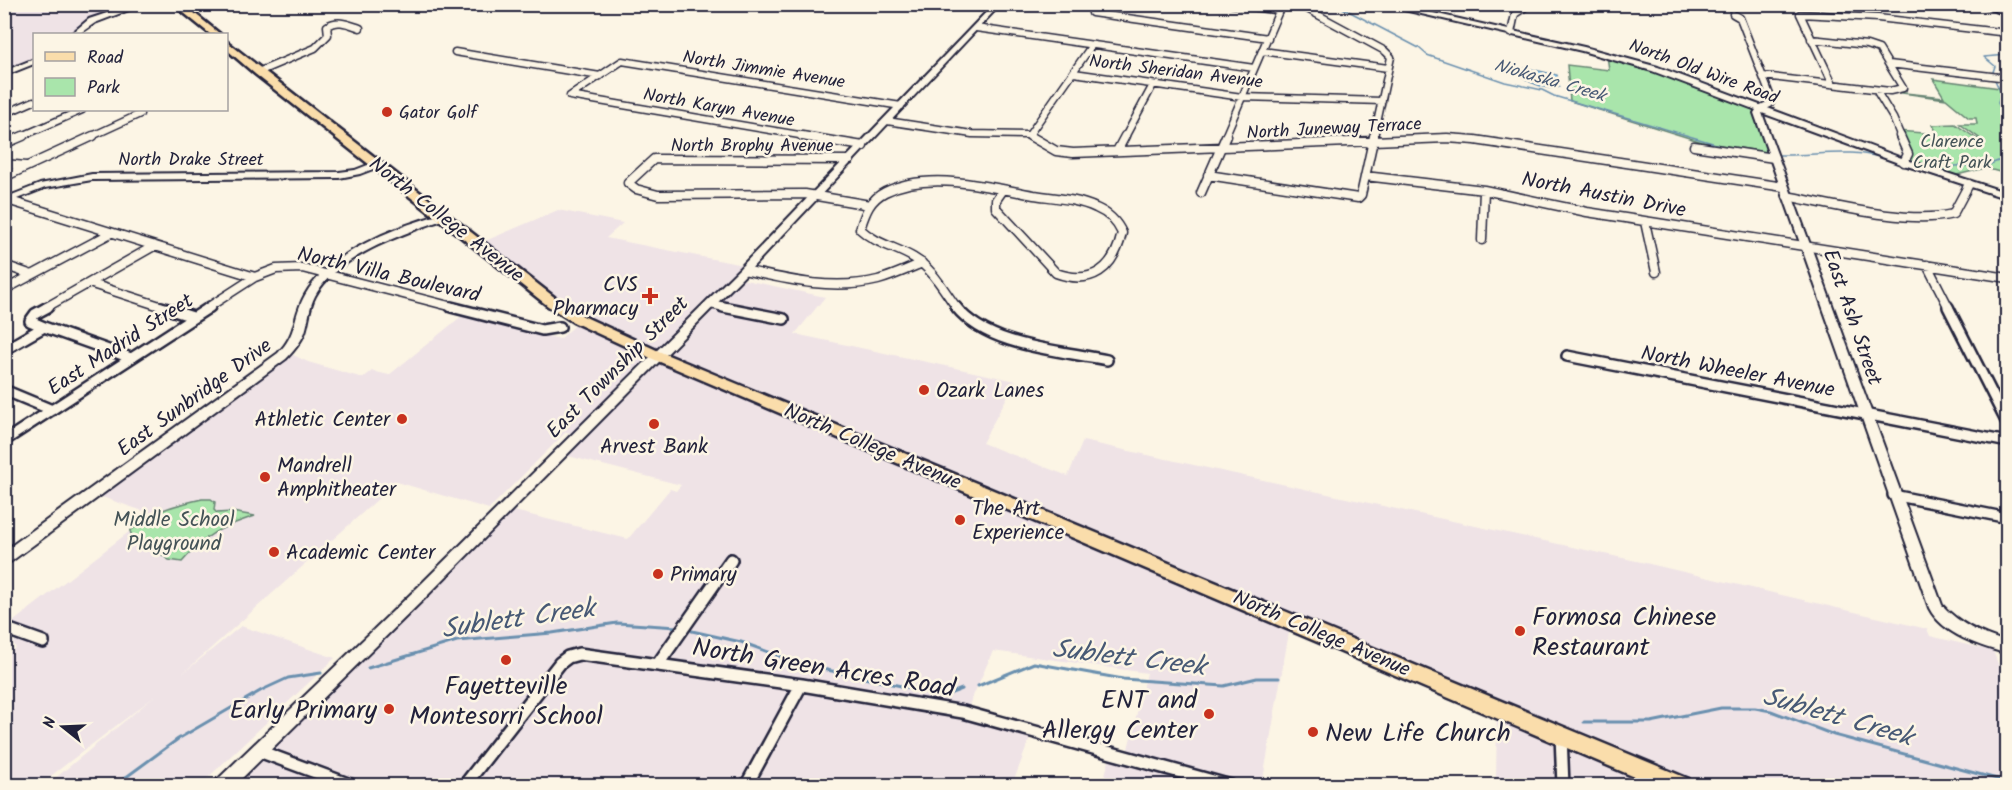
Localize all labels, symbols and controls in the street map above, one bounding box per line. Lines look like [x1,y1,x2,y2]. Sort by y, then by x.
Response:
street label: North Old Wire Road [1625,32,1783,113]
legend [33,33,228,111]
street label: North Jimmie Avenue [680,43,847,98]
text: Road [87,44,124,73]
street label: North Sheridan Avenue [1087,47,1264,98]
water label: Niokaska Creek [1490,52,1611,112]
text: Park [87,74,120,103]
street label: North Karyn Avenue [641,81,797,136]
place label: Gator Golf [399,99,479,128]
marker: Gator Golf [380,105,394,119]
street label: North Juneway Terrace [1246,110,1422,149]
park label: Clarence Craft Park [1913,128,1992,178]
street label: North Brophy Avenue [671,132,833,161]
street label: North Drake Street [118,146,265,175]
street label: North College Avenue [361,149,532,292]
street label: North Austin Drive [1519,163,1689,228]
street label: North Villa Boulevard [294,238,484,313]
street label: East Ash Street [1813,245,1891,391]
place label: CVS Pharmacy [553,269,638,326]
street label: East Madrid Street [41,285,201,405]
street label: East Township Street [539,288,698,447]
marker: CVS Pharmacy [643,289,657,303]
street label: East Sunbridge Drive [110,330,280,466]
street label: North Wheeler Avenue [1638,337,1838,408]
place label: Ozark Lanes [936,375,1044,408]
marker: Ozark Lanes [917,383,931,397]
street label: North College Avenue [779,395,967,500]
place label: Athletic Center [255,404,391,437]
marker: Athletic Center [395,412,409,426]
marker: Arvest Bank [647,417,661,431]
place label: Arvest Bank [600,431,708,464]
place label: Mandrell Amphitheater [277,450,397,507]
marker: Mandrell Amphitheater [258,470,272,484]
place label: The Art Experience [972,493,1065,550]
park label: Middle School Playground [113,504,235,561]
marker: The Art Experience [953,513,967,527]
place label: Academic Center [286,537,436,570]
marker: Academic Center [267,545,281,559]
place label: Primary [670,559,737,592]
marker: Primary [651,567,665,581]
street label: North College Avenue [1228,582,1416,687]
water label: Sublett Creek [439,587,601,651]
place label: Formosa Chinese Restaurant [1532,597,1716,669]
marker: Formosa Chinese Restaurant [1513,624,1527,638]
street label: North Green Acres Road [689,627,959,711]
water label: Sublett Creek [1050,628,1211,690]
marker: Fayetteville Montesorri School [499,653,513,667]
place label: Fayetteville Montesorri School [409,666,603,738]
water label: Sublett Creek [1758,676,1921,760]
place label: ENT and Allergy Center [1042,680,1198,752]
place label: Early Primary [229,690,378,732]
north arrow [33,697,93,757]
marker: Early Primary [382,702,396,716]
marker: ENT and Allergy Center [1202,707,1216,721]
place label: New Life Church [1325,713,1511,755]
text: N [37,714,64,731]
marker: New Life Church [1306,725,1320,739]

